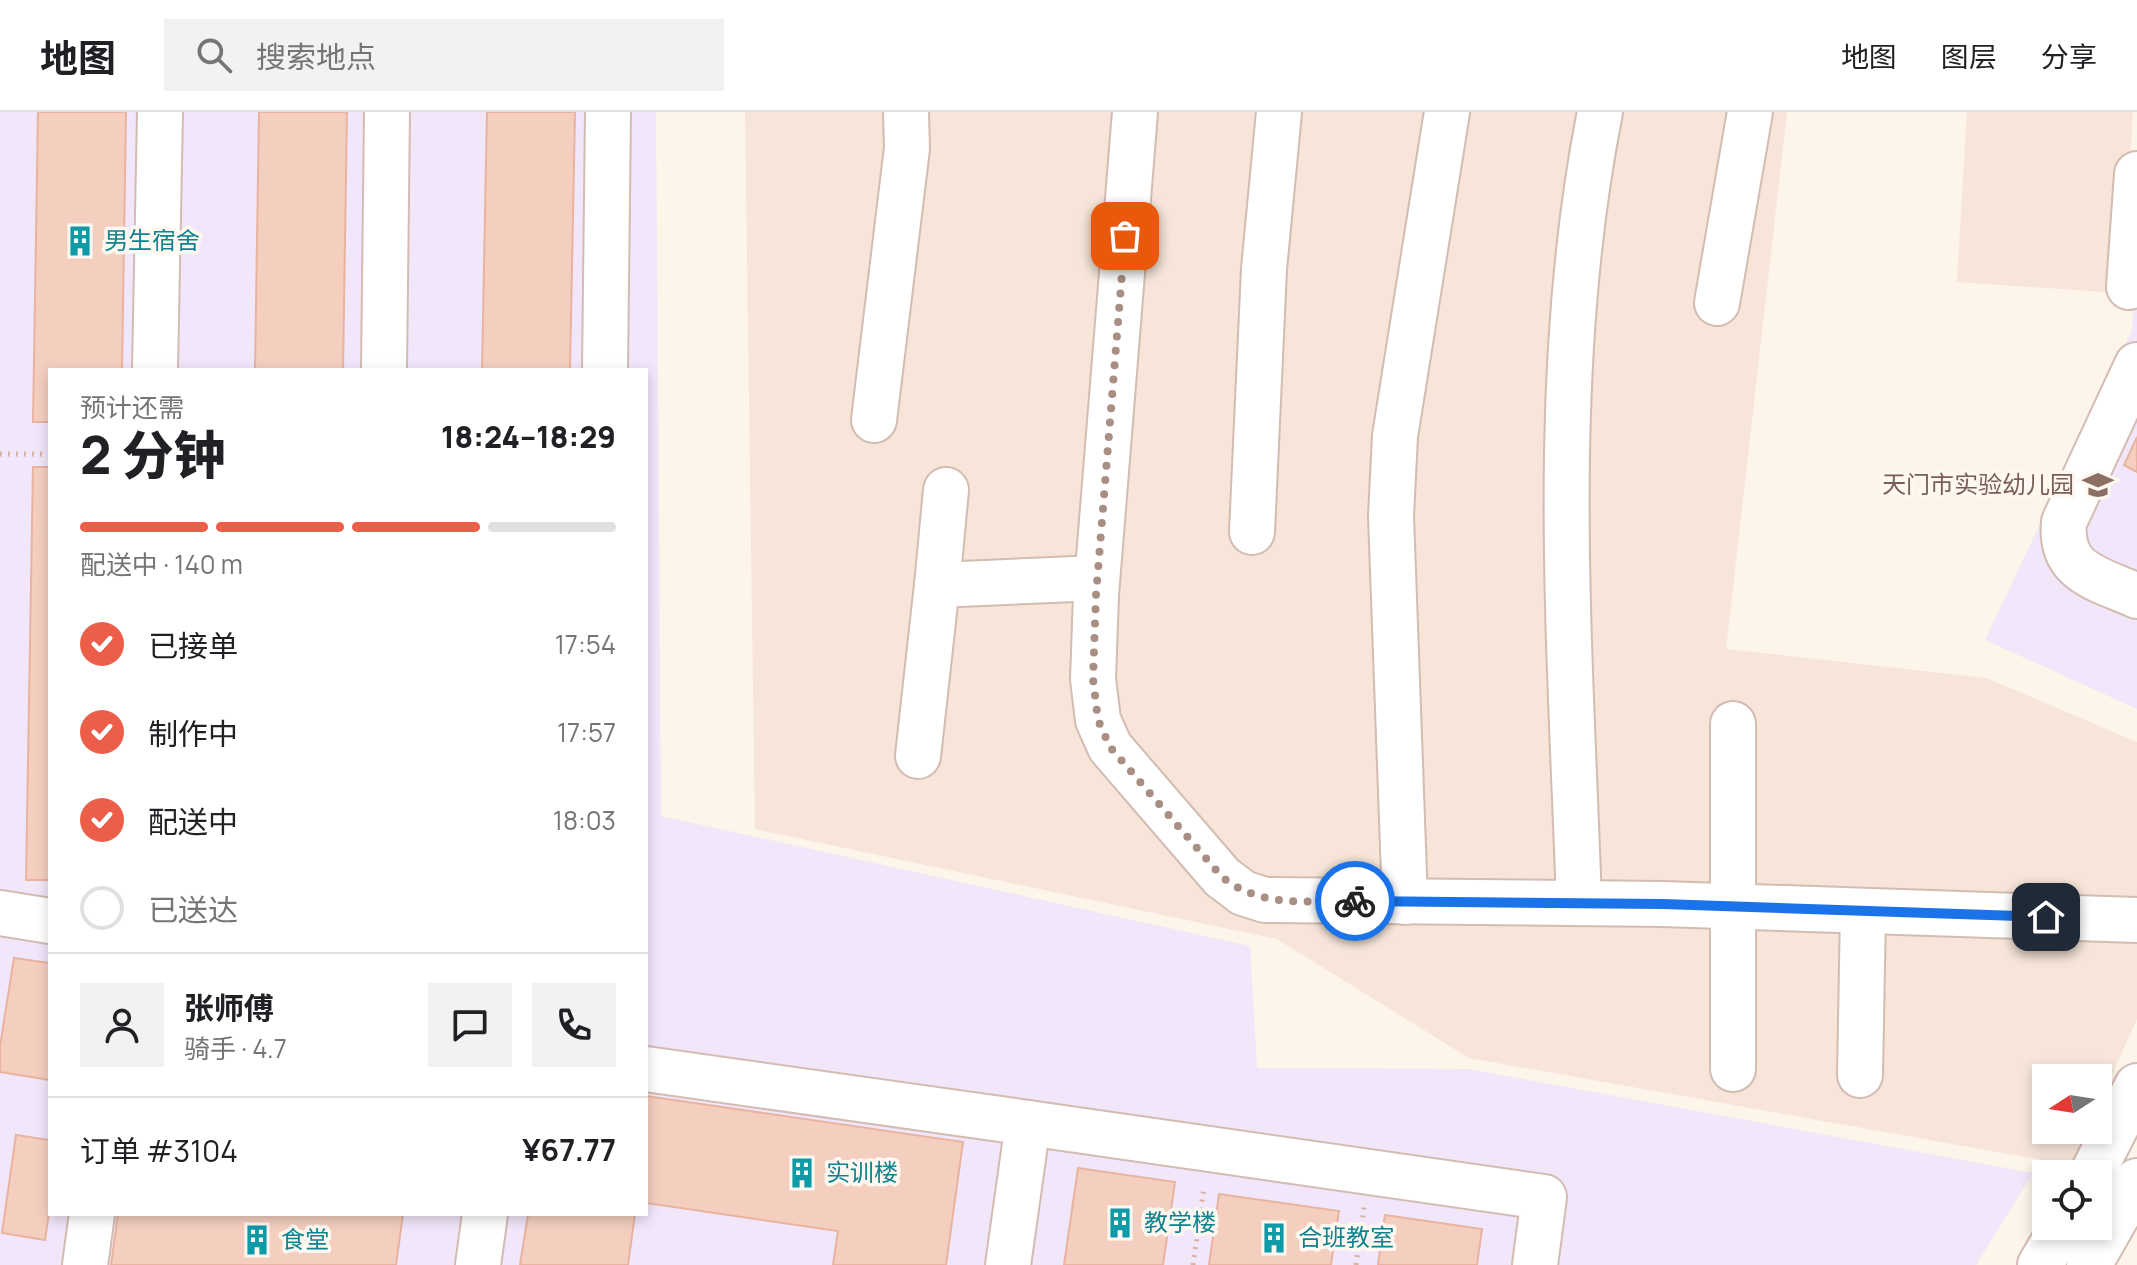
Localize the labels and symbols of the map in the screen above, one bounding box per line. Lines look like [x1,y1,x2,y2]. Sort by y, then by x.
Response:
pin [1091,202,1159,270]
place label: 男生宿舍 [104,223,200,256]
building icon: 男生宿舍 [63,224,97,258]
place label: 天门市实验幼儿园 [1882,467,2074,500]
school or university icon: 天门市实验幼儿园 [2081,468,2115,502]
courier [1315,861,1395,941]
pin [2012,883,2080,951]
north arrow [2032,1064,2112,1144]
place label: 实训楼 [826,1155,898,1188]
building icon: 实训楼 [785,1156,819,1190]
place label: 教学楼 [1144,1205,1216,1238]
building icon: 教学楼 [1103,1206,1137,1240]
place label: 合班教室 [1298,1220,1394,1253]
building icon: 合班教室 [1257,1221,1291,1255]
place label: 食堂 [281,1222,329,1255]
building icon: 食堂 [240,1223,274,1257]

